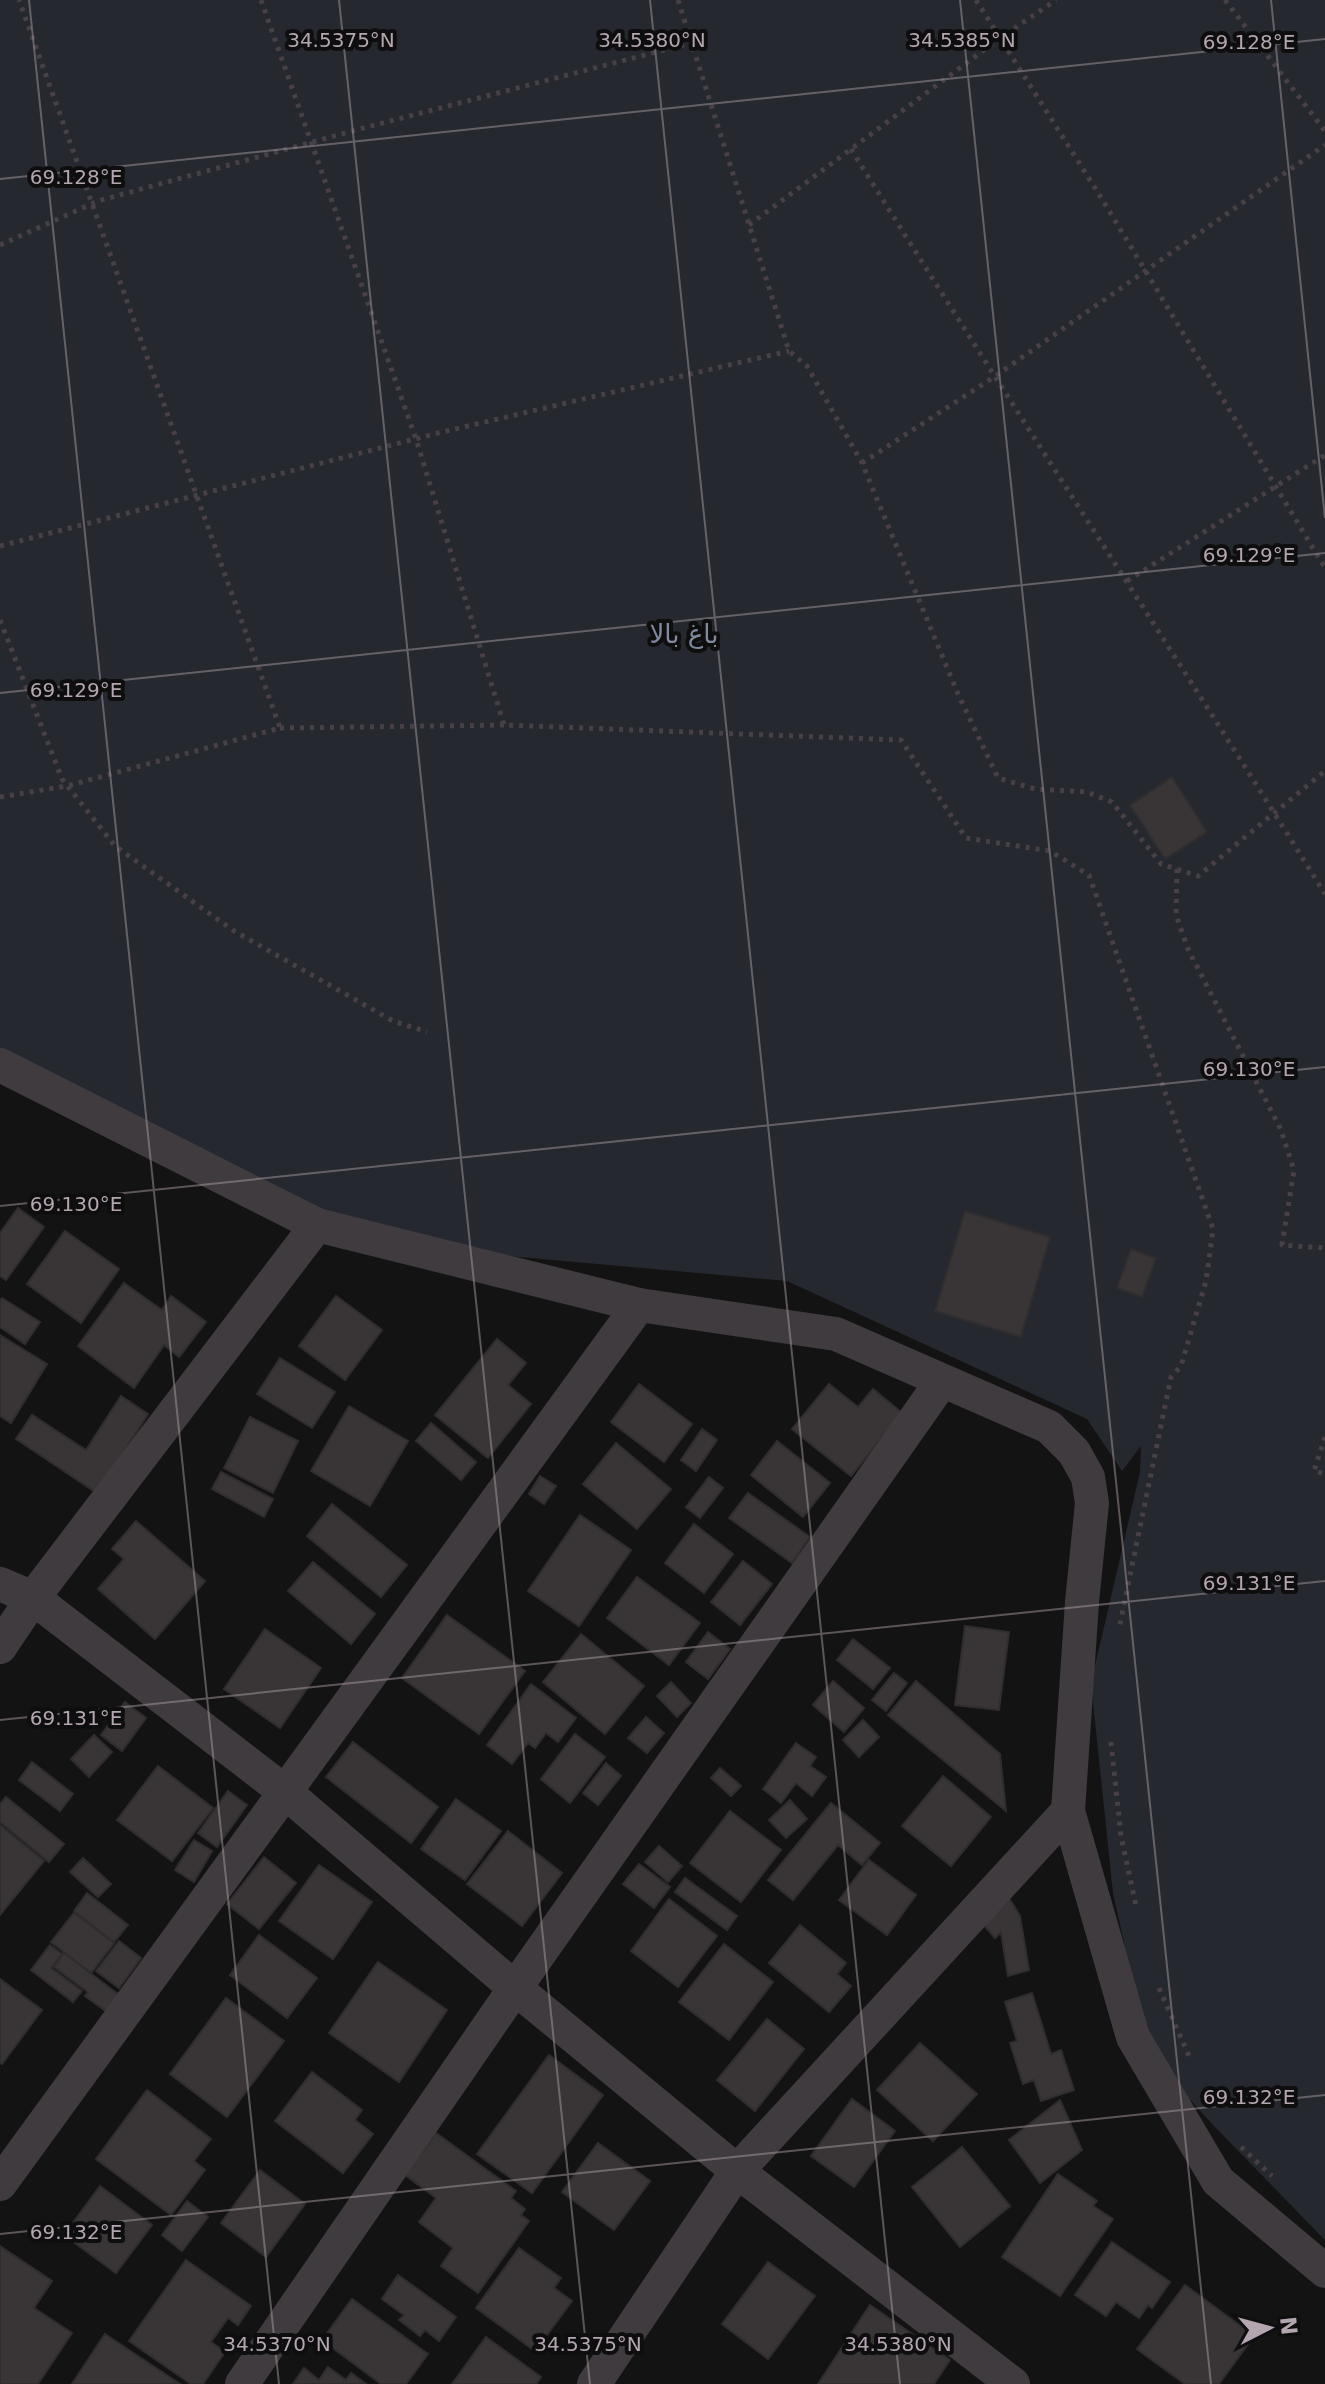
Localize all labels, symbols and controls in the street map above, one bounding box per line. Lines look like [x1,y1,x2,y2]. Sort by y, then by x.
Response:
text: 34.5375°N [287,28,395,52]
text: 34.5380°N [598,28,706,52]
text: 34.5385°N [908,28,1016,52]
text: 69.128°E [1203,30,1295,54]
text: 69.128°E [30,165,122,189]
text: 69.129°E [1203,543,1295,567]
park label: باغ بالا [650,619,718,649]
text: 69.129°E [30,678,122,702]
text: 69.130°E [1203,1057,1295,1081]
text: 69.130°E [30,1192,122,1216]
text: 69.131°E [1203,1571,1295,1595]
text: 69.131°E [30,1706,122,1730]
text: 69.132°E [1203,2085,1295,2109]
text: 69.132°E [30,2220,122,2244]
north arrow [1229,2288,1309,2368]
text: N [1275,2315,1302,2336]
text: 34.5370°N [223,2332,331,2356]
text: 34.5375°N [534,2332,642,2356]
text: 34.5380°N [844,2332,952,2356]

